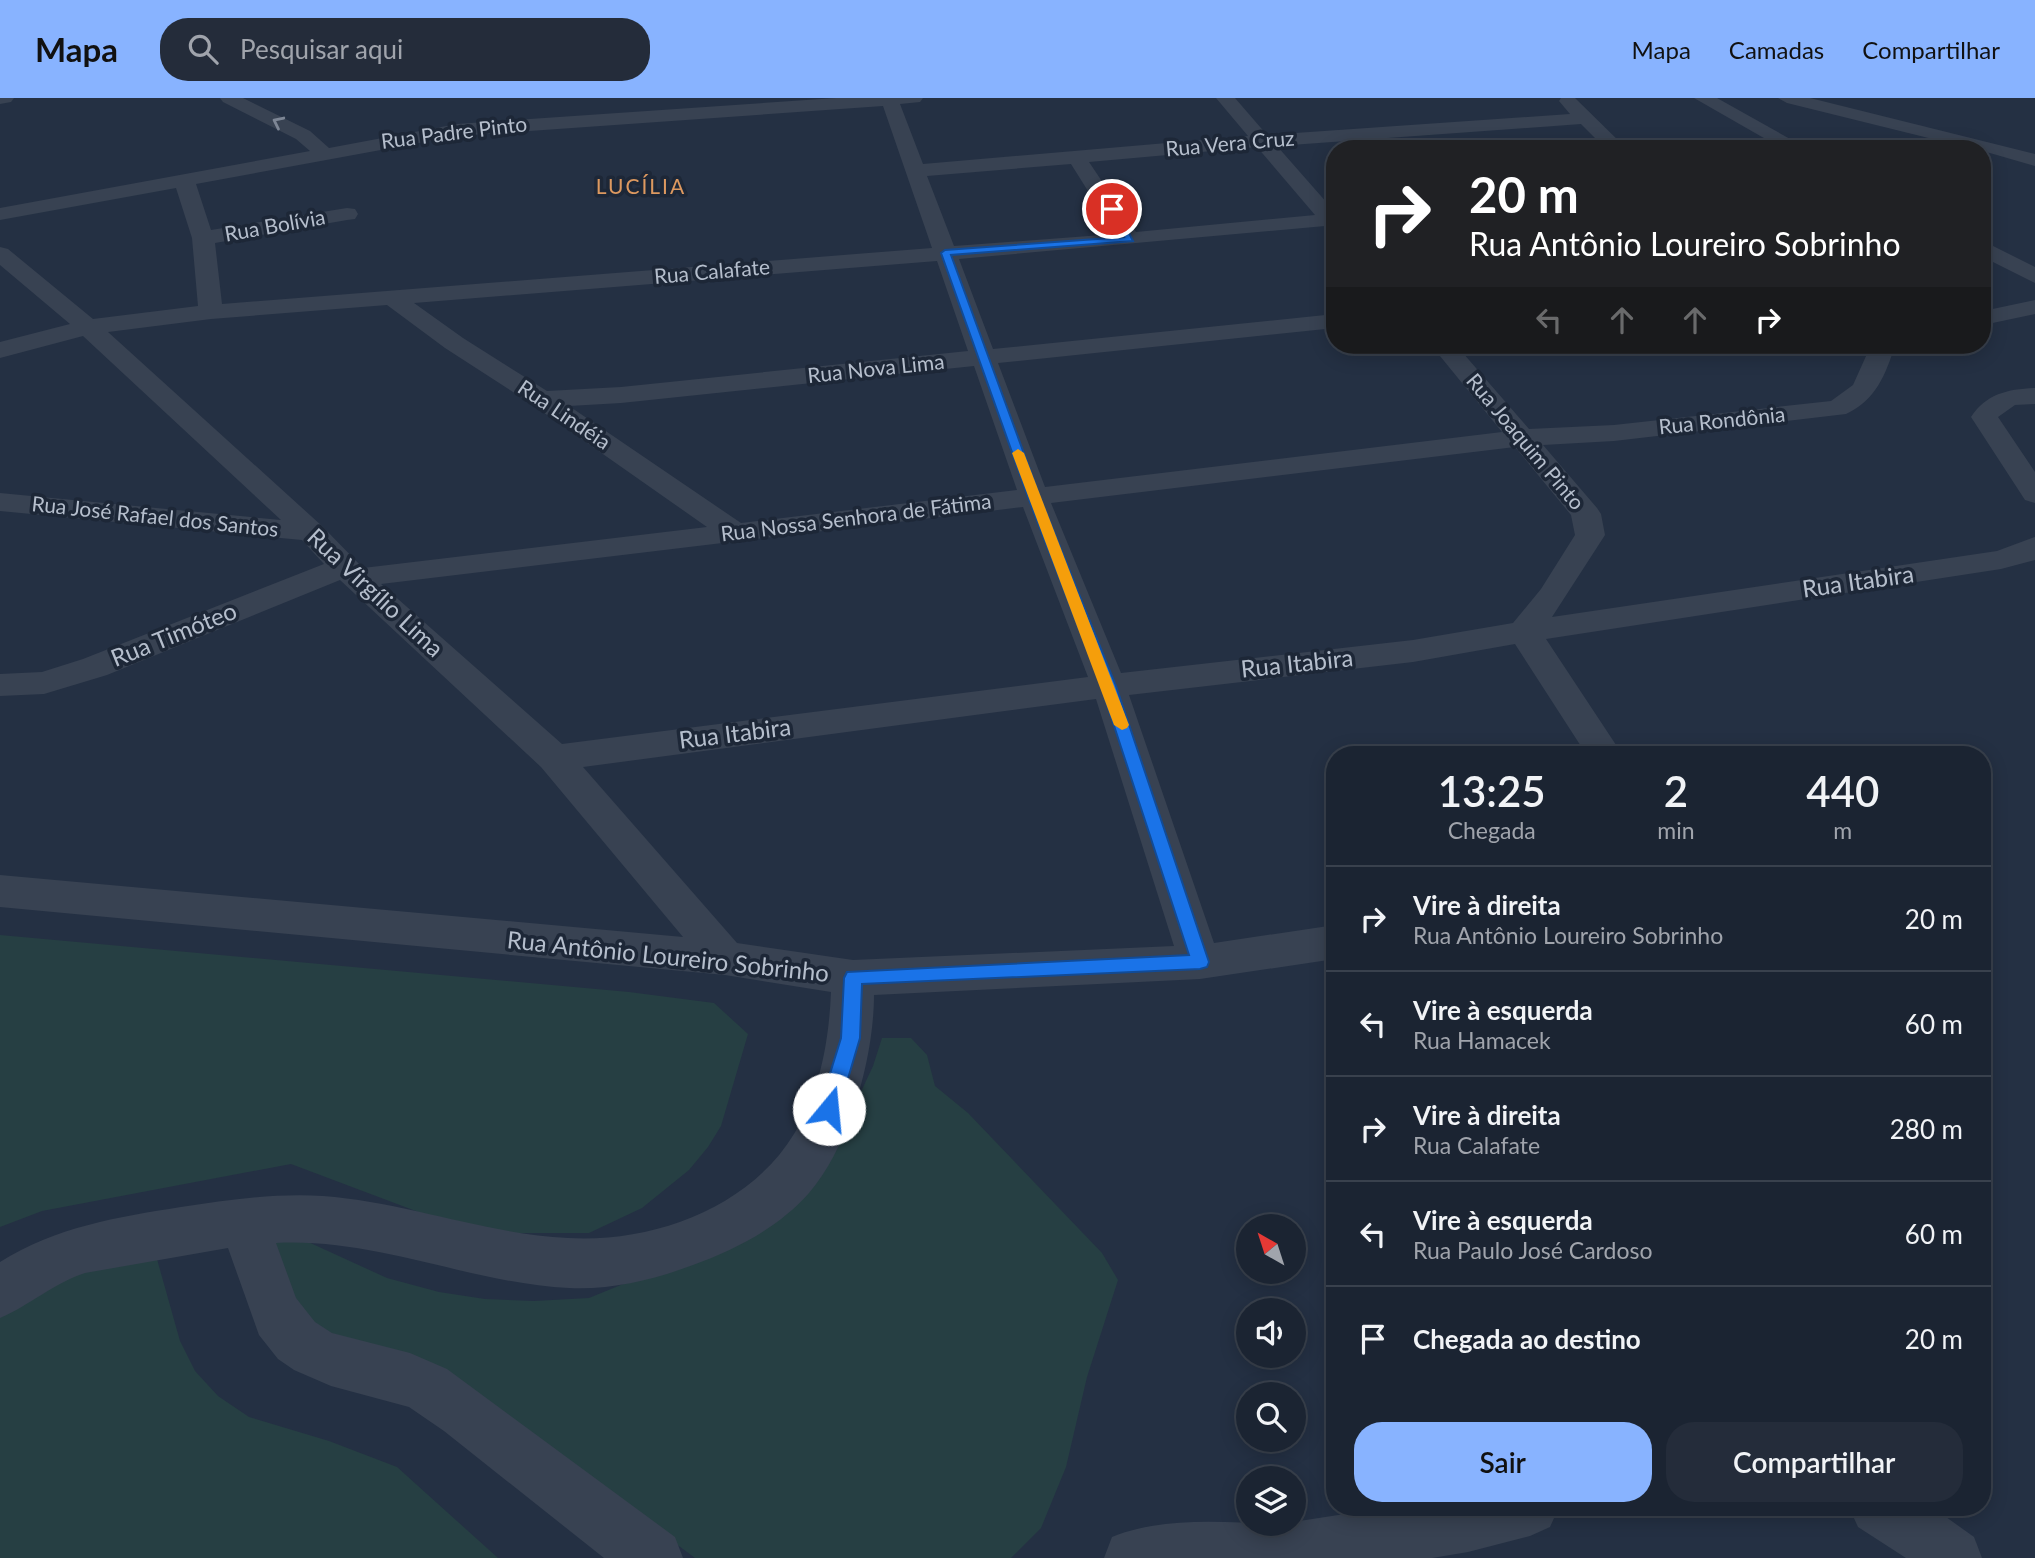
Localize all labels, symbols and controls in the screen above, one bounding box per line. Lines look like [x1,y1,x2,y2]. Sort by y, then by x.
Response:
search box [160,18,650,81]
text: Mapa [35,29,118,69]
icon: search [184,30,222,68]
text: Pesquisar aqui [240,33,403,65]
text: Mapa [1632,35,1691,64]
text: Camadas [1729,35,1824,64]
text: Compartilhar [1862,35,2000,64]
street label: Rua Padre Pinto [379,110,528,153]
one-way arrow [273,117,285,131]
street label: Rua Vera Cruz [1164,124,1295,161]
text: 20 m [1469,165,1579,223]
icon: right [1354,168,1445,259]
district label: LUCÍLIA [596,173,686,198]
pin [1082,179,1142,239]
icon: arrive [1093,190,1131,228]
street label: Rua Bolívia [222,203,327,246]
text: Rua Antônio Loureiro Sobrinho [1469,224,1901,263]
street label: Rua Calafate [653,253,771,288]
icon: left [1530,301,1568,339]
icon: ahead [1603,301,1641,339]
icon: ahead [1676,301,1714,339]
icon: right [1749,301,1787,339]
street label: Rua Nova Lima [806,348,946,387]
street label: Rua Joaquim Pinto [1462,368,1590,514]
street label: Rua Lindéia [514,374,616,454]
street label: Rua Rondônia [1657,400,1786,439]
street label: Rua Nossa Senhora de Fátima [719,488,993,546]
street label: Rua José Rafael dos Santos [31,490,280,541]
street label: Rua Virgílio Lima [302,522,450,662]
street label: Rua Itabira [1800,558,1916,603]
street label: Rua Timóteo [106,595,241,672]
street label: Rua Itabira [1239,642,1354,683]
street label: Rua Itabira [677,711,792,754]
text: 13:25 [1438,766,1546,816]
text: 2 [1664,766,1688,816]
text: 440 [1806,766,1879,816]
text: Chegada [1448,816,1536,844]
text: min [1657,816,1695,844]
text: m [1833,816,1852,844]
text: Vire à direita [1413,889,1561,921]
icon: right [1354,900,1392,938]
text: 20 m [1905,903,1963,935]
text: Rua Antônio Loureiro Sobrinho [1413,921,1723,949]
street label: Rua Antônio Loureiro Sobrinho [506,924,831,987]
text: Vire à esquerda [1413,994,1593,1026]
icon: left [1354,1005,1392,1043]
text: 60 m [1905,1008,1963,1040]
text: Rua Hamacek [1413,1026,1551,1054]
position arrow [792,1072,866,1146]
text: Vire à direita [1413,1099,1561,1131]
icon: right [1354,1110,1392,1148]
text: 280 m [1890,1113,1963,1145]
text: Rua Calafate [1413,1131,1540,1159]
text: Vire à esquerda [1413,1204,1593,1236]
north arrow [1236,1214,1306,1284]
map controls [1236,1214,1306,1536]
icon: left [1354,1215,1392,1253]
text: 60 m [1905,1218,1963,1250]
text: Rua Paulo José Cardoso [1413,1236,1652,1264]
button: sound [1236,1298,1306,1368]
icon: arrive [1354,1320,1392,1358]
text: Chegada ao destino [1413,1323,1641,1355]
text: 20 m [1905,1323,1963,1355]
button: search [1236,1382,1306,1452]
button: Sair [1354,1422,1652,1502]
button: Compartilhar [1666,1422,1963,1502]
button: layers [1236,1466,1306,1536]

